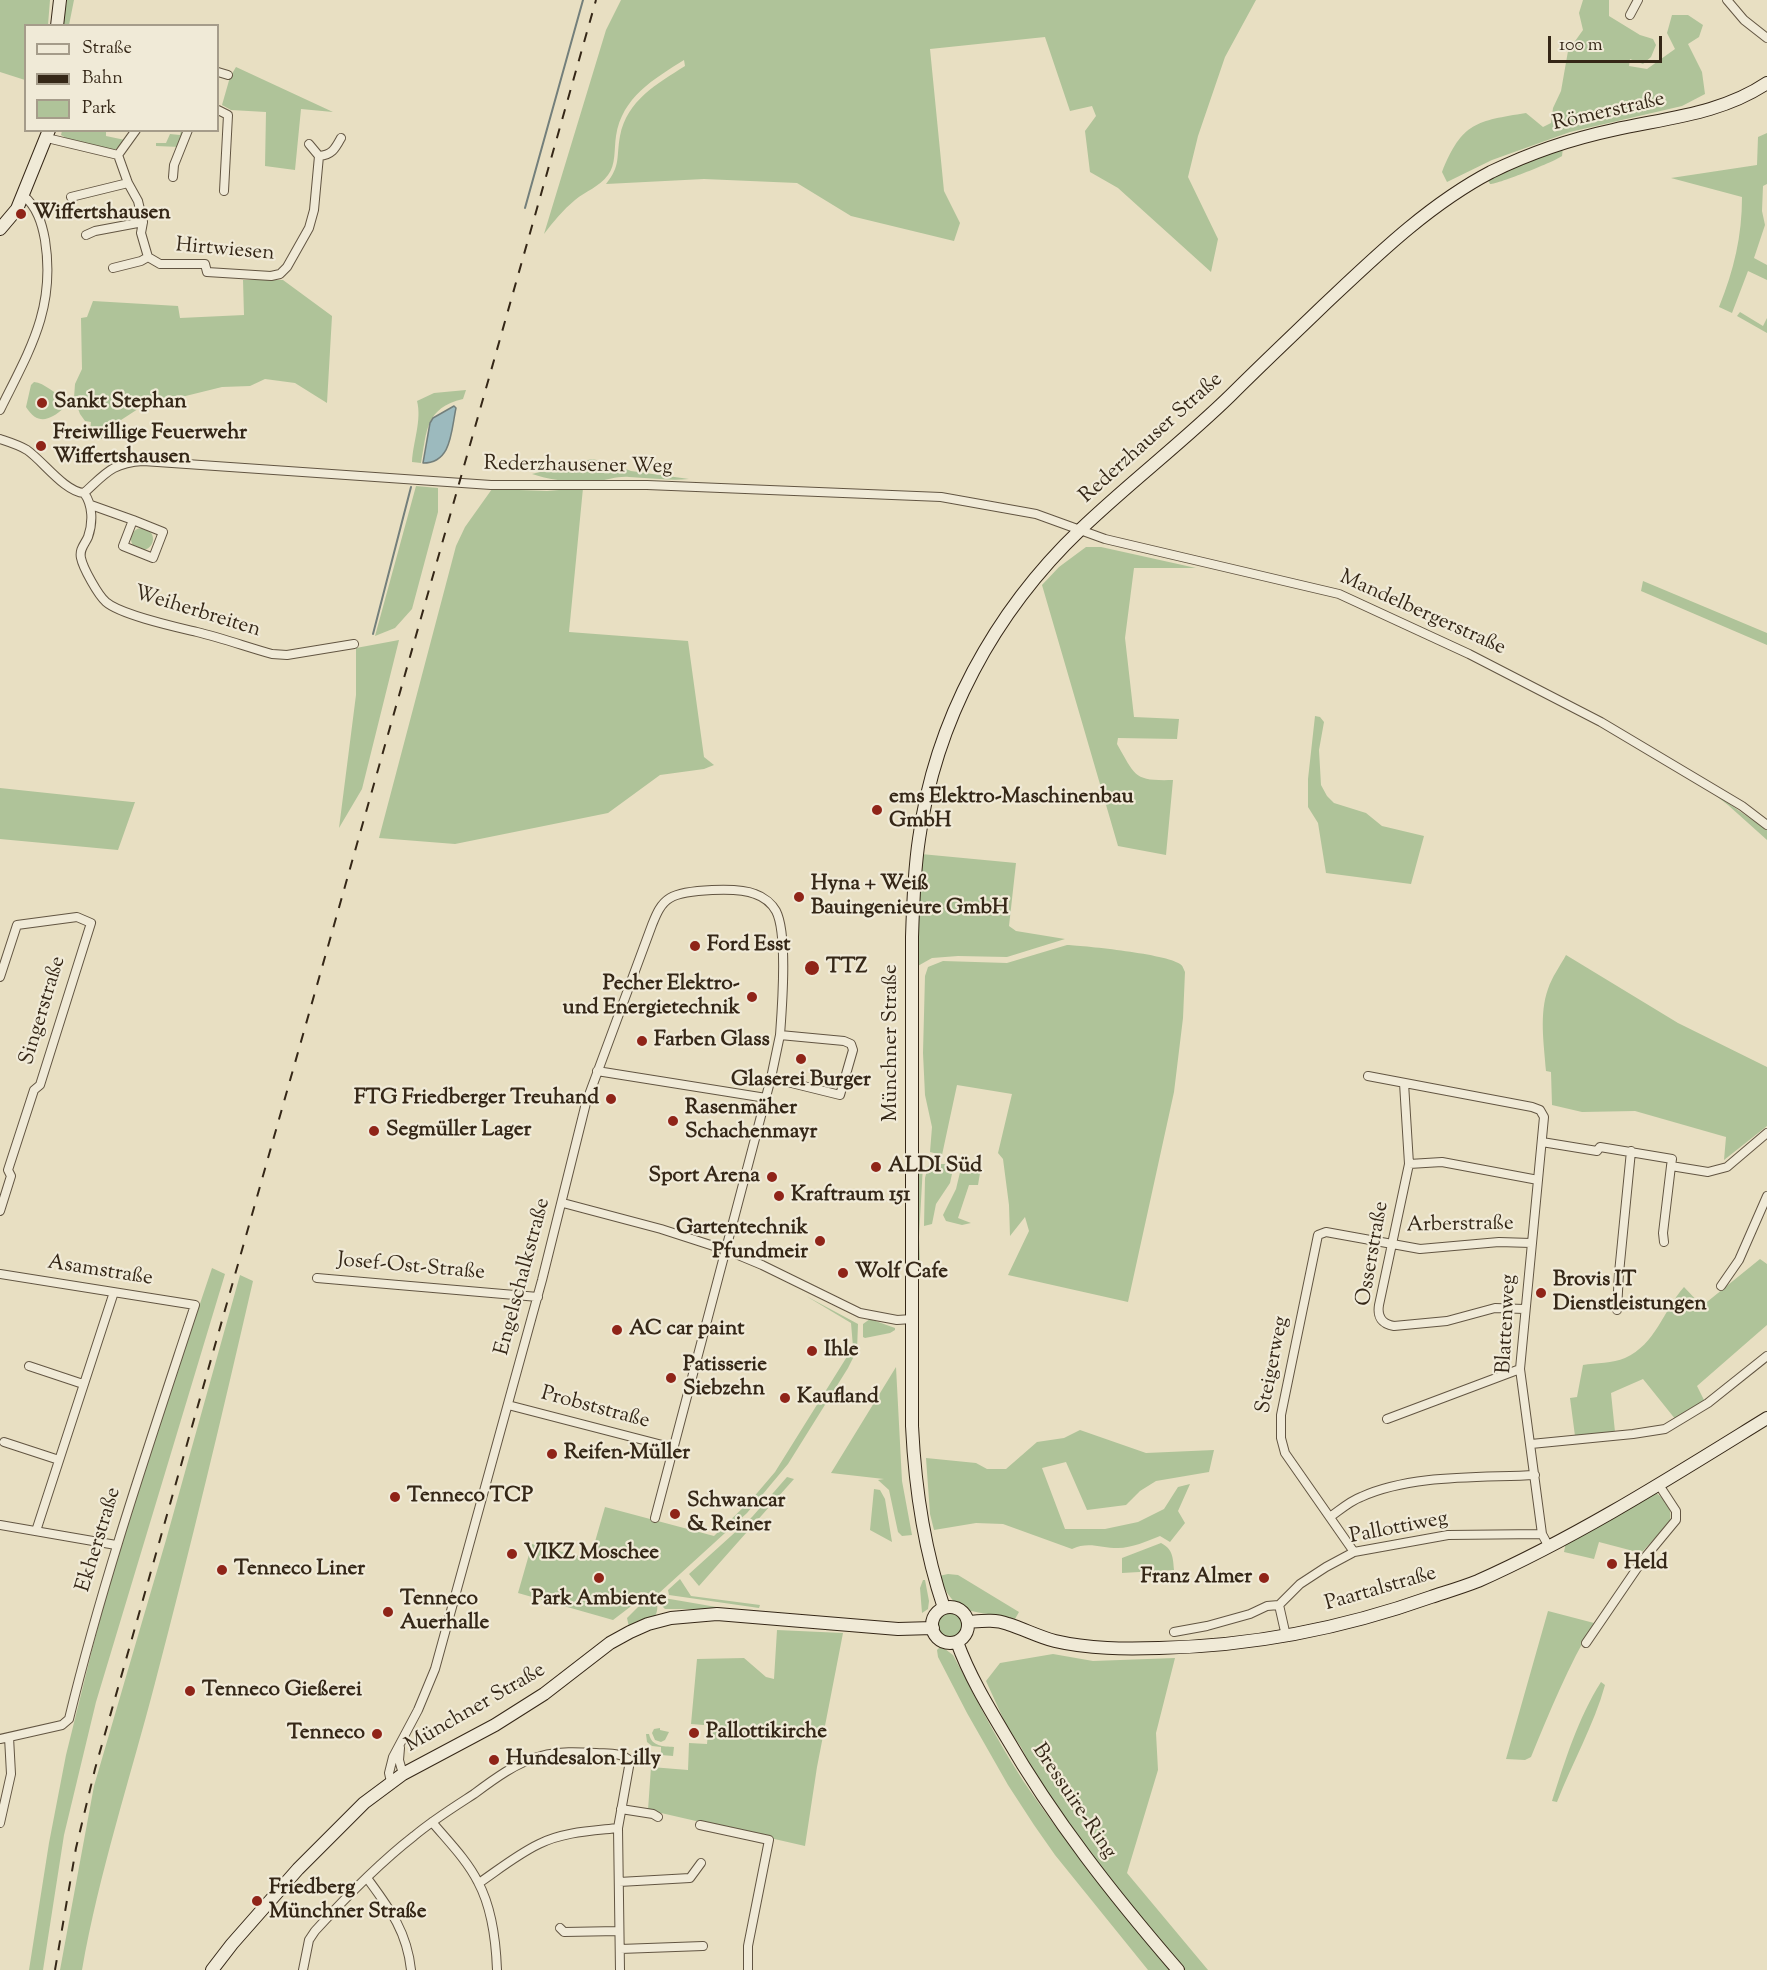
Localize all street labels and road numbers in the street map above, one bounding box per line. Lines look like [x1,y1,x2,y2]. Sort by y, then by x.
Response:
street label: Römerstraße [1550,88,1668,138]
street label: Hirtwiesen [174,234,276,268]
street label: Rederzhauser Straße [1075,368,1229,510]
street label: Rederzhausener Weg [483,453,673,481]
street label: Mandelbergerstraße [1335,566,1509,662]
street label: Weiherbreiten [131,582,263,644]
street label: Singerstraße [16,954,72,1068]
street label: Münchner Straße [879,964,905,1122]
street label: Engelschalkstraße [491,1196,557,1358]
street label: Osserstraße [1352,1200,1396,1308]
street label: Arberstraße [1406,1212,1514,1240]
street label: Josef-Ost-Straße [336,1249,486,1287]
street label: Asamstraße [46,1251,154,1293]
street label: Blattenweg [1493,1274,1523,1374]
street label: Steigerweg [1252,1314,1296,1416]
street label: Probststraße [538,1382,652,1436]
street label: Ekherstraße [72,1485,128,1595]
street label: Pallottiweg [1348,1507,1450,1551]
street label: Paartalstraße [1322,1562,1440,1618]
street label: Münchner Straße [402,1659,550,1759]
street label: Bressuire-Ring [1025,1740,1121,1864]

